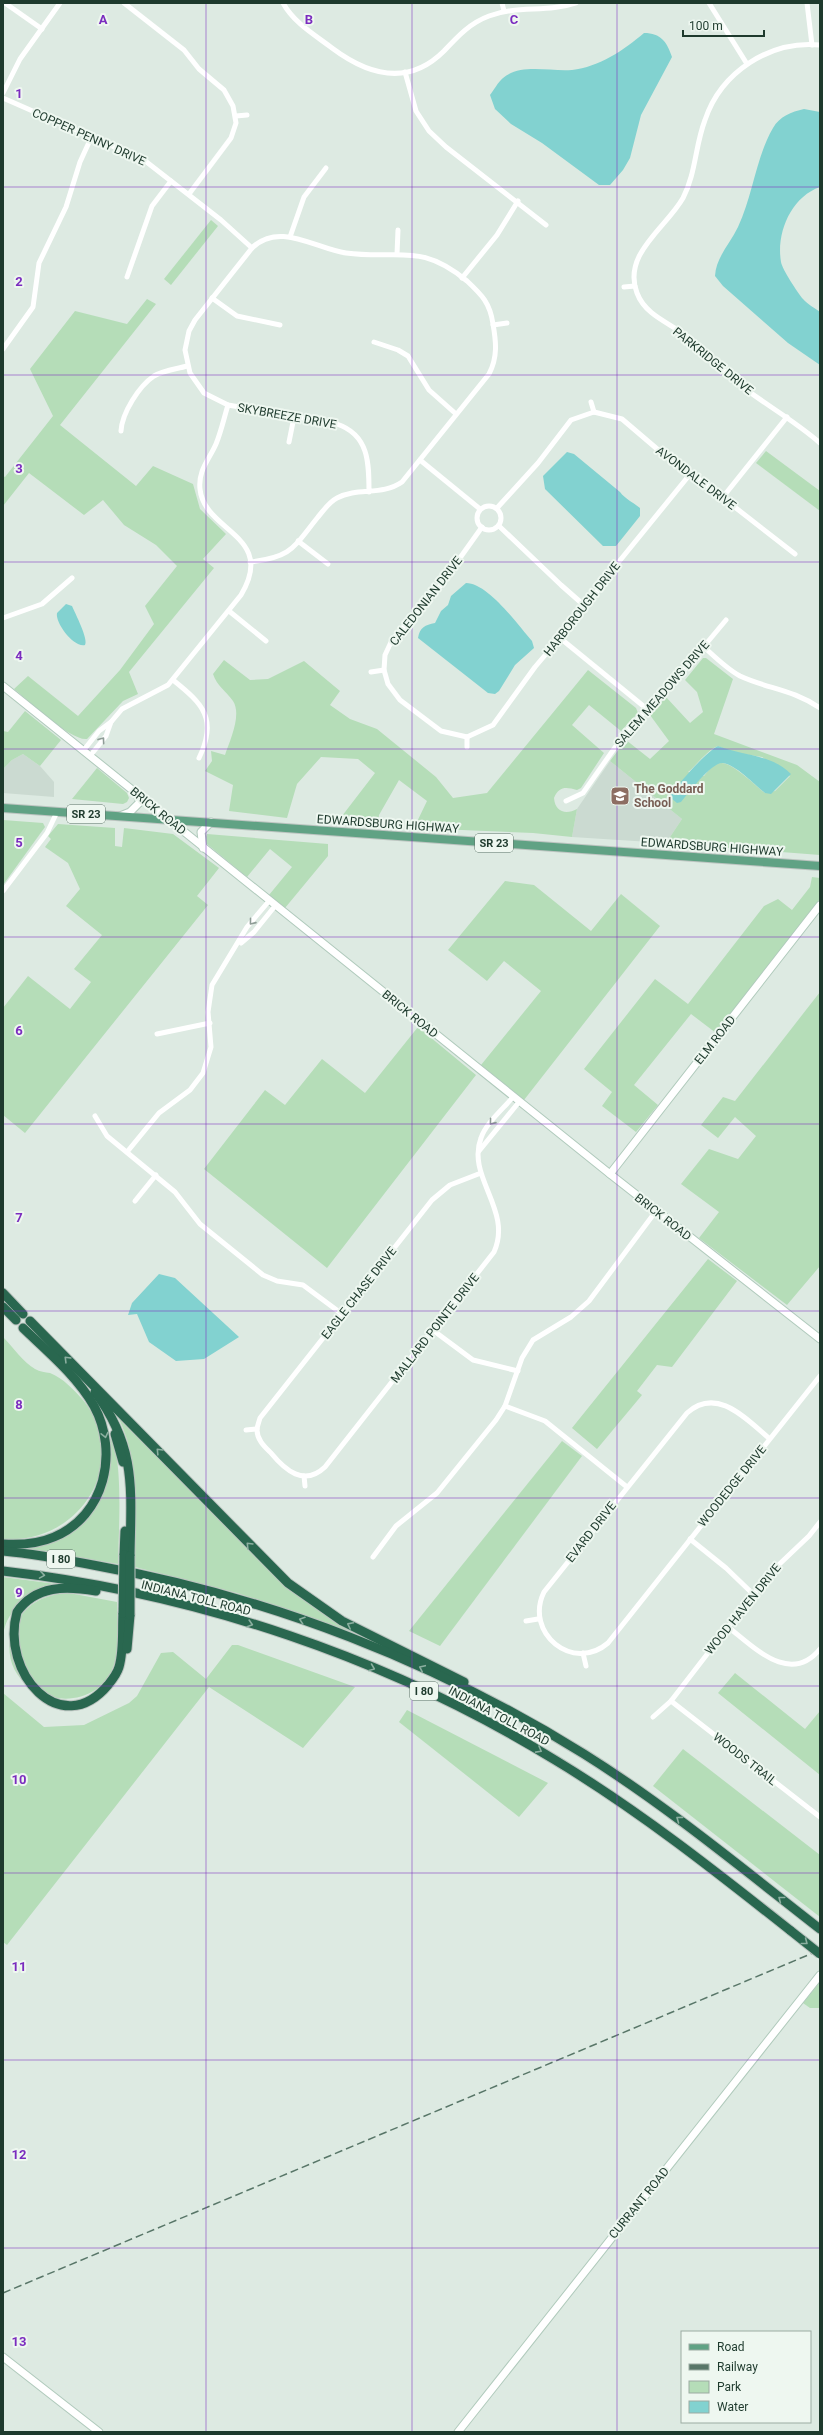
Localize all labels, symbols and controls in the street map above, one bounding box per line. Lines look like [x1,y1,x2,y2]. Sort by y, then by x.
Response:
text: A [99,12,108,27]
text: B [305,12,313,27]
text: C [510,12,519,27]
scale bar [683,12,764,38]
text: 100 m [689,19,723,33]
text: 1 [15,86,23,101]
street label: COPPER PENNY DRIVE [30,106,148,168]
text: 2 [15,274,23,289]
street label: PARKRIDGE DRIVE [670,324,756,398]
street label: SKYBREEZE DRIVE [236,400,338,432]
street label: AVONDALE DRIVE [653,443,739,513]
text: 3 [15,461,23,476]
street label: CALEDONIAN DRIVE [387,553,465,648]
street label: HARBOROUGH DRIVE [541,559,623,659]
street label: SALEM MEADOWS DRIVE [612,638,712,750]
text: 4 [15,648,23,663]
one-way arrow [97,737,105,744]
place label: The Goddard School [634,782,704,810]
street label: BRICK ROAD [127,784,189,838]
school or university icon: The Goddard School [609,785,631,807]
road number: SR 23 [67,805,105,823]
street label: EDWARDSBURG HIGHWAY [316,812,460,836]
road number: SR 23 [475,834,513,852]
text: 5 [15,835,23,850]
street label: EDWARDSBURG HIGHWAY [640,835,784,859]
one-way arrow [249,917,256,924]
street label: BRICK ROAD [379,987,441,1041]
street label: ELM ROAD [692,1013,738,1067]
text: 6 [15,1023,23,1038]
one-way arrow [489,1117,496,1124]
street label: BRICK ROAD [632,1191,694,1243]
text: 7 [15,1210,23,1225]
street label: EAGLE CHASE DRIVE [319,1244,399,1342]
street label: MALLARD POINTE DRIVE [388,1270,482,1385]
one-way arrow [64,1356,72,1364]
text: 8 [15,1397,23,1412]
one-way arrow [100,1432,108,1438]
street label: WOODEDGE DRIVE [695,1442,769,1530]
one-way arrow [156,1448,164,1456]
street label: EVARD DRIVE [563,1499,619,1565]
one-way arrow [246,1542,254,1550]
road number: I 80 [47,1550,75,1568]
street label: WOOD HAVEN DRIVE [702,1561,784,1657]
one-way arrow [39,1571,45,1579]
street label: INDIANA TOLL ROAD [140,1578,252,1618]
text: 9 [15,1585,23,1600]
one-way arrow [298,1616,305,1625]
one-way arrow [246,1619,253,1628]
one-way arrow [347,1622,355,1630]
one-way arrow [368,1663,376,1671]
one-way arrow [419,1665,427,1673]
road number: I 80 [410,1682,438,1700]
street label: INDIANA TOLL ROAD [446,1683,552,1749]
street label: WOODS TRAIL [710,1730,780,1789]
one-way arrow [535,1746,542,1753]
text: 10 [12,1772,26,1787]
one-way arrow [676,1817,683,1824]
one-way arrow [779,1896,786,1903]
one-way arrow [801,1938,808,1945]
text: 11 [12,1959,26,1974]
text: 12 [12,2147,26,2162]
street label: CURRANT ROAD [606,2164,672,2241]
legend [681,2331,811,2423]
text: 13 [12,2334,26,2349]
text: Road [717,2340,745,2354]
text: Railway [717,2360,758,2374]
text: Park [717,2380,742,2394]
text: Water [717,2400,748,2414]

